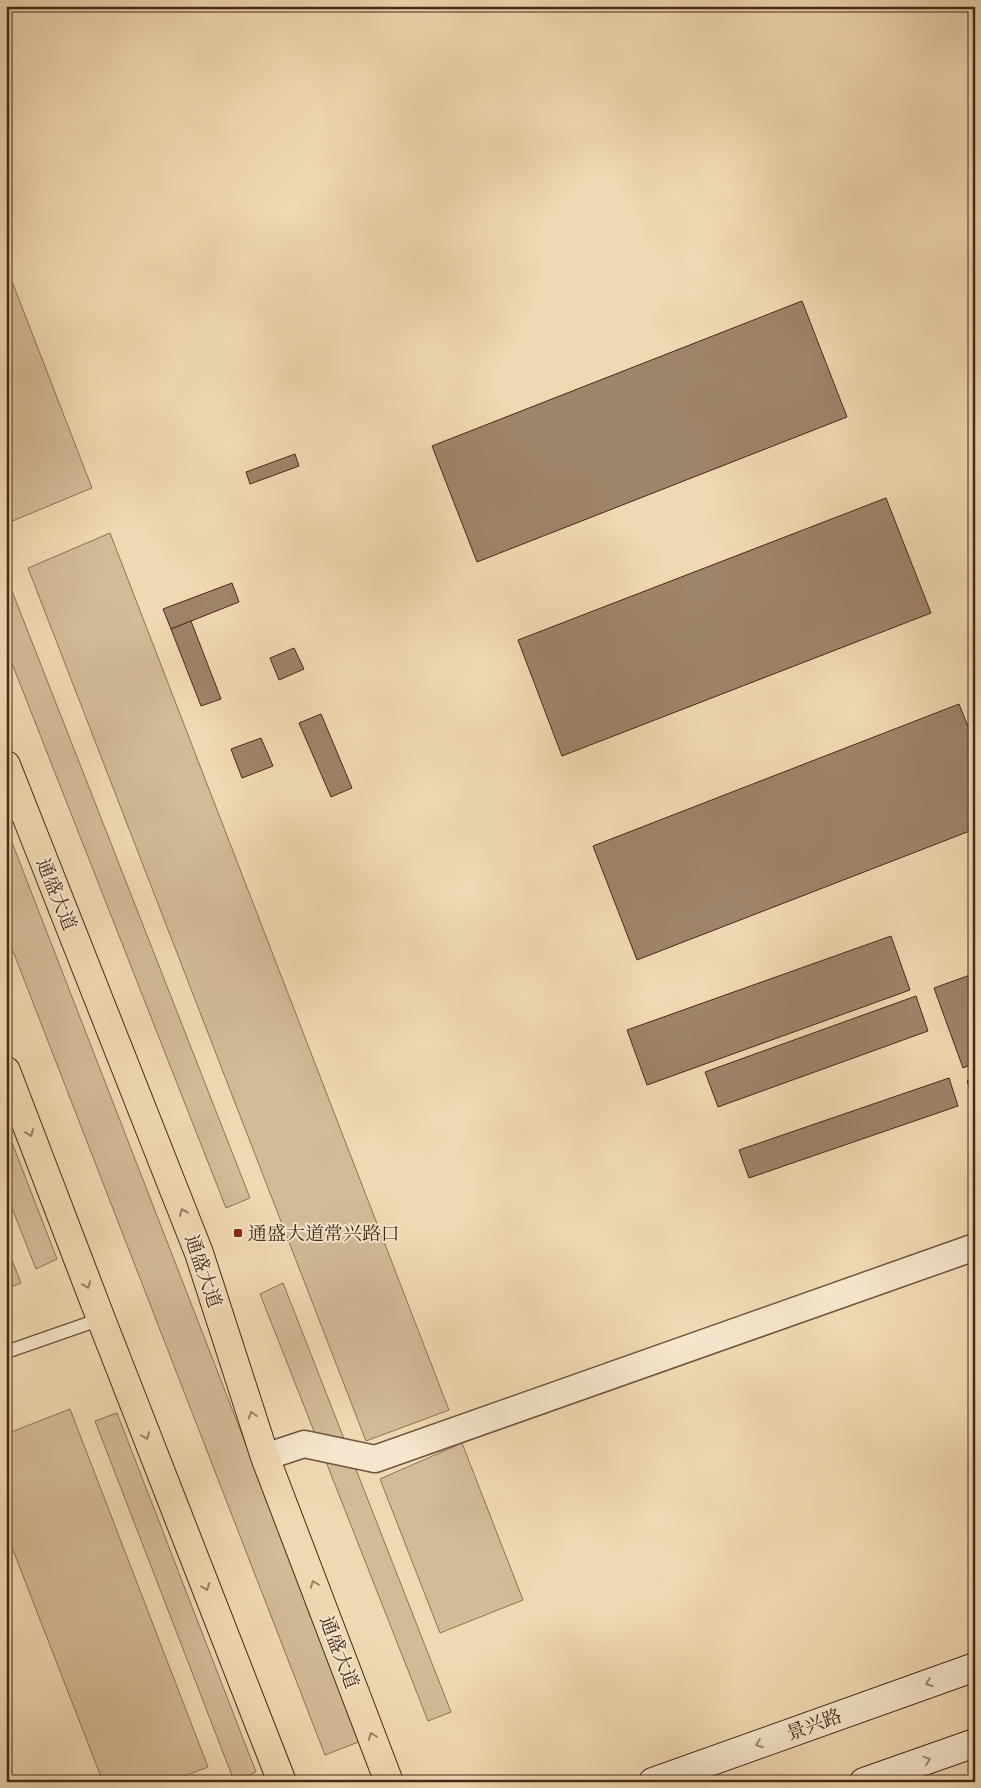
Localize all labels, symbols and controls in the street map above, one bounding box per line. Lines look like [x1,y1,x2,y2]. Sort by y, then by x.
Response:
street label: 通盛大道 [32,855,81,934]
one-way arrow [24,1128,34,1136]
one-way arrow [178,1208,189,1217]
place label: 通盛大道常兴路口 [248,1223,400,1245]
marker: 通盛大道常兴路口 [232,1227,244,1239]
street label: 通盛大道 [180,1232,226,1311]
one-way arrow [82,1280,92,1288]
one-way arrow [248,1412,258,1420]
one-way arrow [140,1431,151,1440]
one-way arrow [310,1581,320,1589]
one-way arrow [199,1582,210,1591]
street label: 通盛大道 [315,1613,363,1692]
one-way arrow [925,1677,934,1687]
street label: 景兴路 [784,1705,845,1745]
one-way arrow [368,1732,378,1741]
one-way arrow [756,1738,764,1748]
one-way arrow [922,1756,930,1766]

